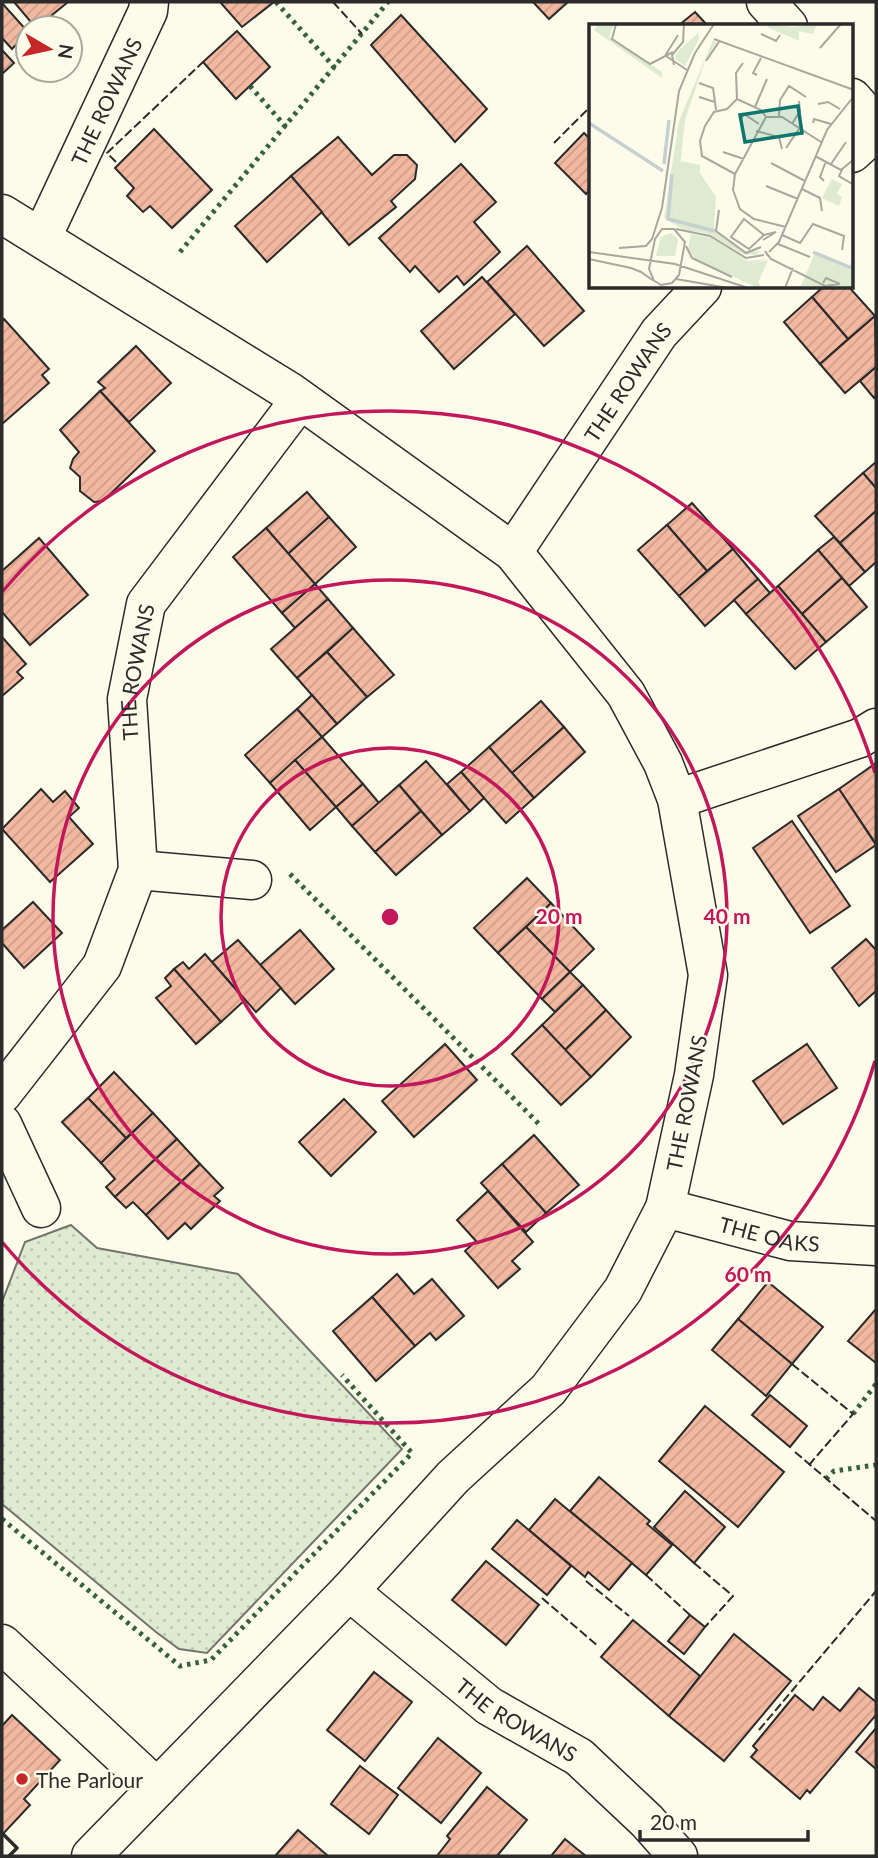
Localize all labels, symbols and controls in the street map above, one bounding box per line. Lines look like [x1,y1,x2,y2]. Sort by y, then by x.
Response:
north arrow [14,14,84,84]
inset map [589,24,854,289]
street label: THE ROWANS [66,33,148,169]
street label: THE ROWANS [578,317,676,446]
street label: THE ROWANS [115,602,158,741]
text: 20 m [535,903,583,928]
text: 40 m [703,903,751,928]
centre of rings [378,905,402,929]
street label: THE ROWANS [661,1033,711,1173]
street label: THE OAKS [717,1210,820,1255]
text: 60 m [724,1261,772,1286]
street label: THE ROWANS [452,1672,582,1766]
place label: The Parlour [36,1767,143,1792]
marker: The Parlour [14,1771,30,1787]
scale bar [640,1798,808,1842]
text: 20 m [650,1809,697,1834]

